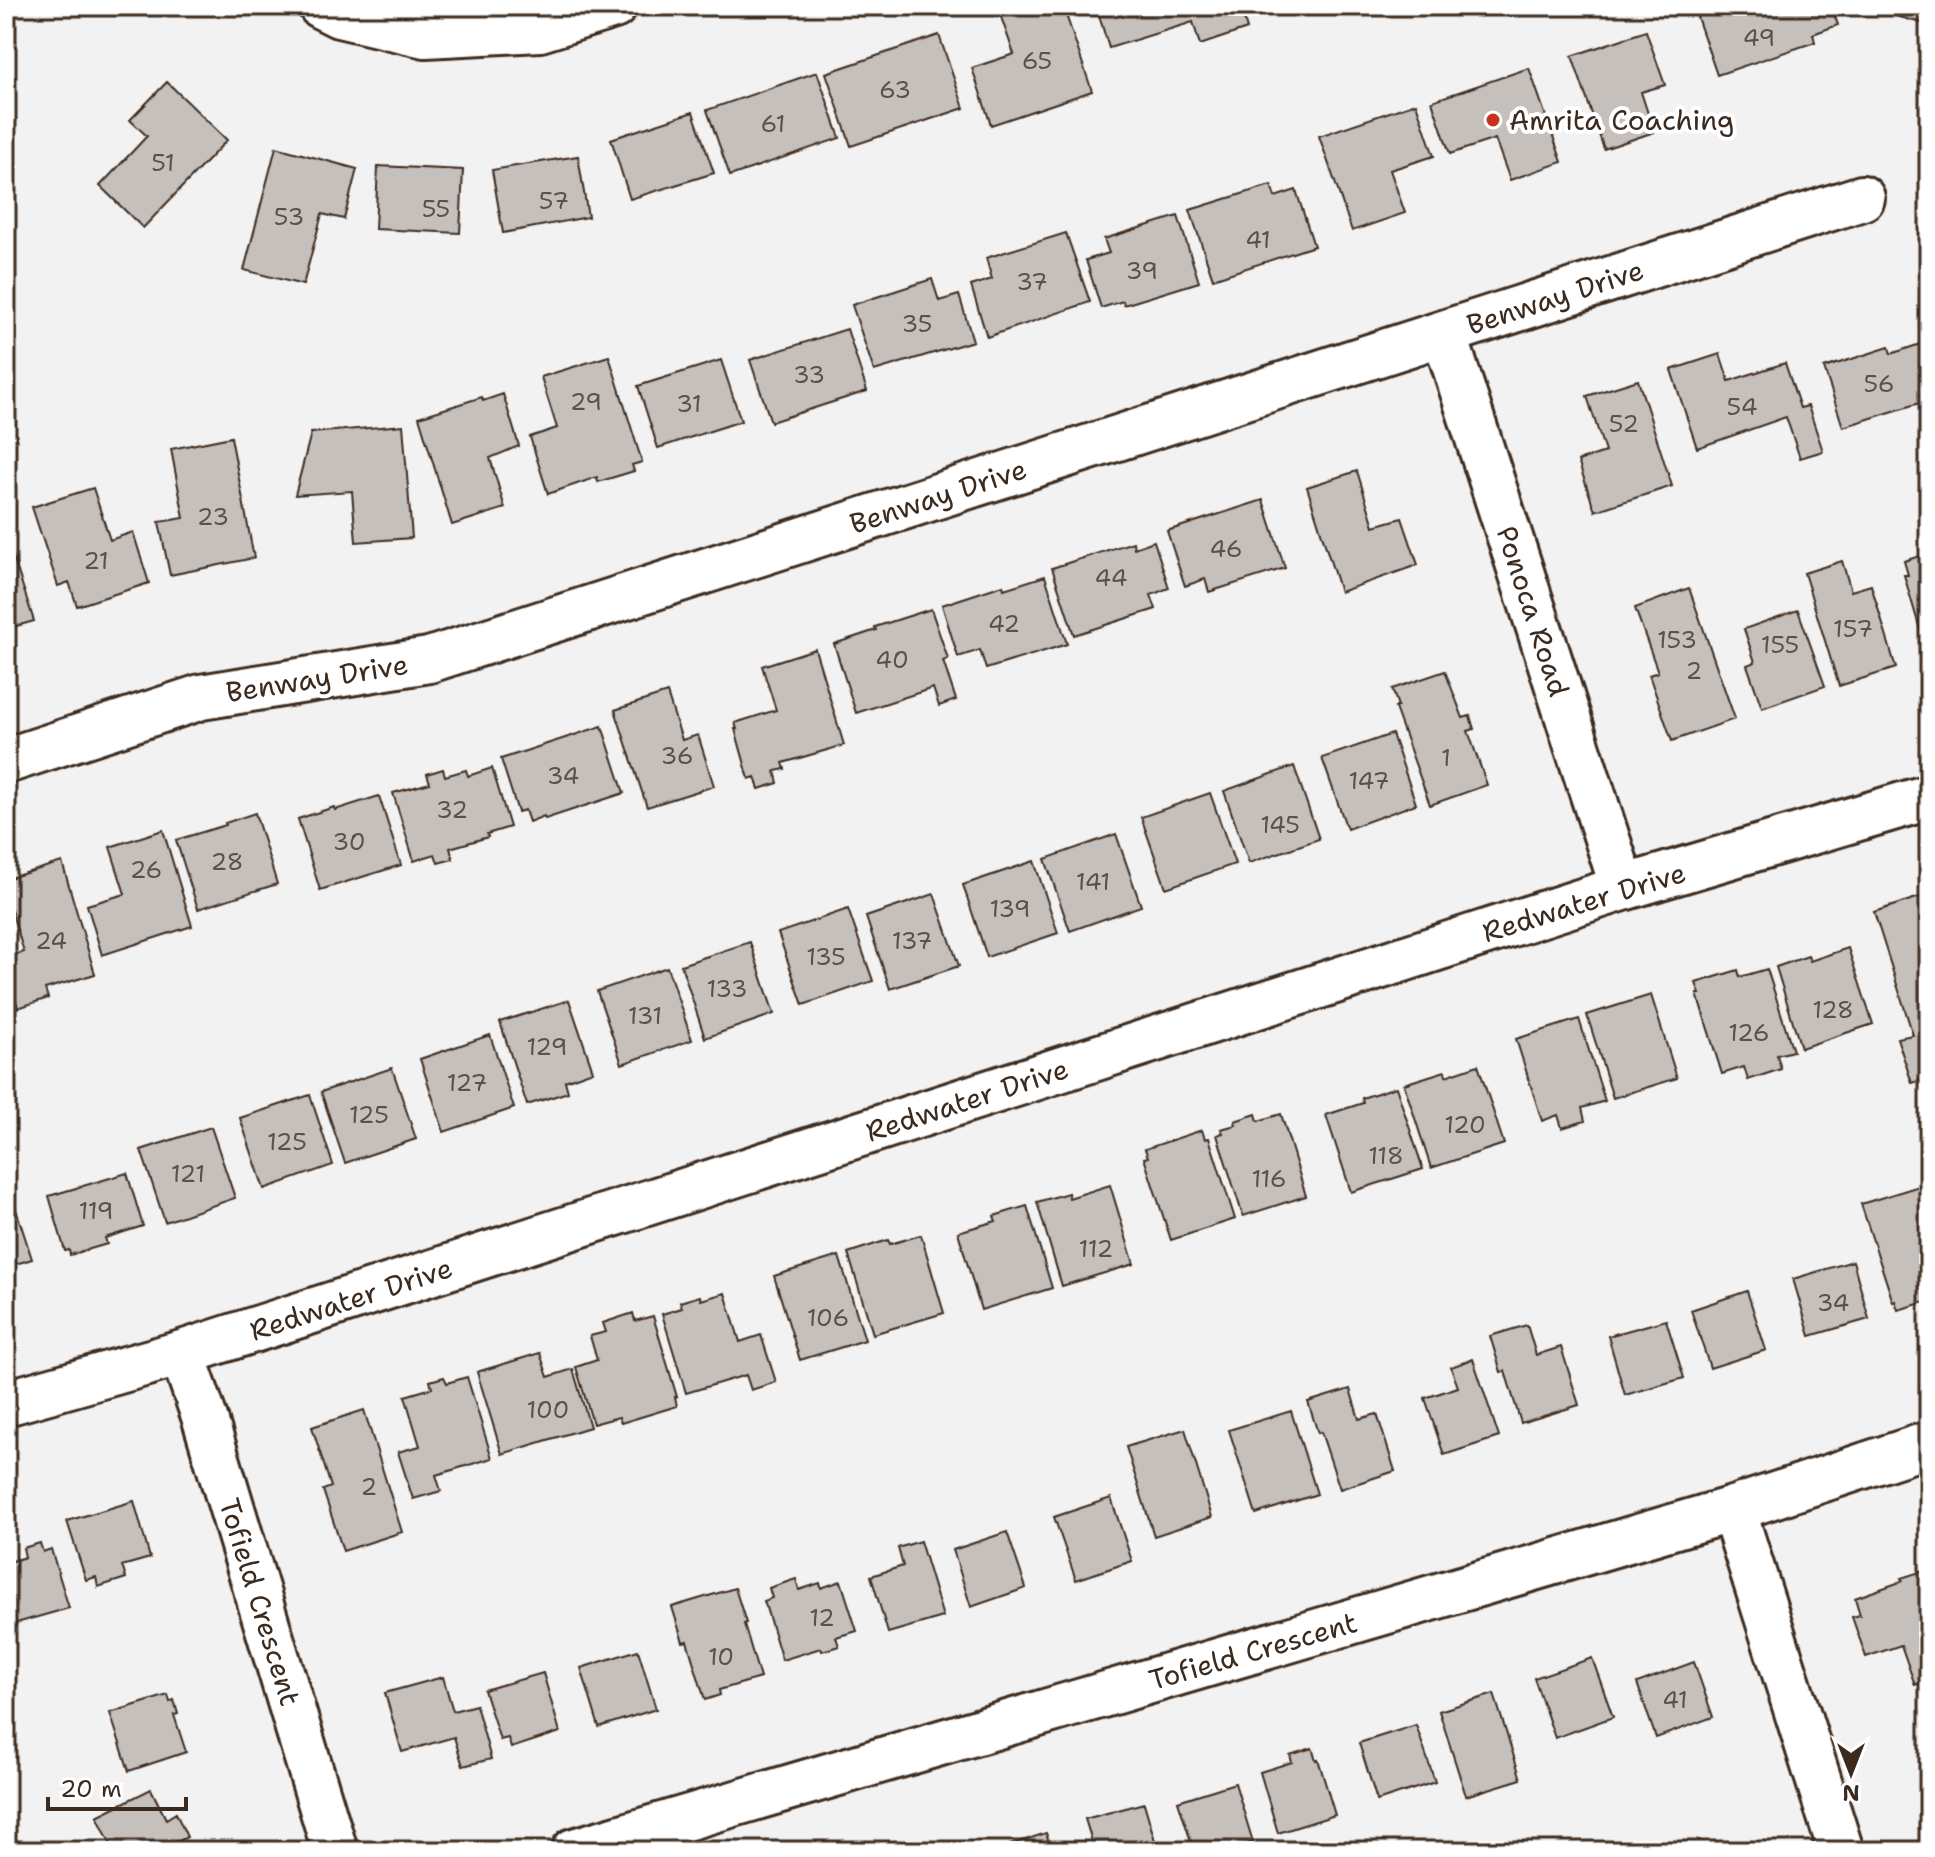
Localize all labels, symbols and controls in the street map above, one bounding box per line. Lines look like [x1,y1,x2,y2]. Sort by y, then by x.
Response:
house number: 49 [1743,22,1775,54]
house number: 65 [1022,45,1052,77]
house number: 63 [879,74,911,106]
place label: Amrita Coaching [1509,101,1734,139]
house number: 61 [761,108,785,140]
marker: Amrita Coaching [1484,111,1502,129]
house number: 51 [151,147,175,179]
house number: 57 [539,185,569,217]
house number: 55 [422,193,450,225]
house number: 53 [274,201,304,233]
house number: 41 [1245,224,1271,256]
street label: Benway Drive [1462,251,1648,343]
house number: 39 [1126,255,1158,287]
house number: 37 [1016,266,1048,298]
house number: 35 [902,308,932,340]
house number: 33 [793,359,825,391]
house number: 56 [1863,368,1895,400]
house number: 29 [570,386,602,418]
house number: 31 [676,388,702,420]
house number: 54 [1727,391,1757,423]
house number: 52 [1609,408,1639,440]
street label: Benway Drive [845,450,1031,542]
house number: 23 [197,501,229,533]
street label: Ponoca Road [1488,521,1578,701]
house number: 46 [1209,533,1243,565]
house number: 21 [83,545,109,577]
house number: 44 [1095,562,1127,594]
house number: 42 [988,608,1020,640]
house number: 157 [1833,613,1873,645]
house number: 153 [1657,624,1697,656]
house number: 155 [1761,629,1799,661]
house number: 40 [875,644,909,676]
street label: Benway Drive [223,645,411,711]
house number: 2 [1686,655,1702,687]
house number: 36 [661,740,694,772]
house number: 1 [1441,742,1451,774]
house number: 34 [547,760,579,792]
house number: 147 [1349,765,1389,797]
house number: 32 [436,794,468,826]
house number: 145 [1260,809,1300,841]
house number: 30 [332,826,366,858]
house number: 28 [211,846,243,878]
street label: Redwater Drive [1478,853,1690,951]
house number: 26 [130,854,162,886]
house number: 141 [1076,866,1110,898]
house number: 139 [989,893,1031,925]
house number: 24 [35,925,67,957]
house number: 137 [892,925,932,957]
house number: 135 [806,941,846,973]
house number: 133 [706,973,748,1005]
house number: 128 [1812,994,1854,1026]
house number: 131 [628,1000,662,1032]
house number: 126 [1728,1017,1770,1049]
house number: 129 [526,1031,568,1063]
street label: Redwater Drive [861,1049,1073,1151]
house number: 127 [447,1067,487,1099]
house number: 125 [349,1099,389,1131]
house number: 120 [1444,1109,1486,1141]
house number: 125 [267,1126,307,1158]
house number: 118 [1368,1140,1404,1172]
house number: 121 [171,1158,205,1190]
house number: 116 [1251,1163,1287,1195]
house number: 119 [78,1195,114,1227]
house number: 112 [1079,1233,1113,1265]
street label: Redwater Drive [245,1248,457,1350]
house number: 34 [1817,1287,1849,1319]
house number: 106 [807,1302,849,1334]
house number: 100 [527,1394,569,1426]
house number: 2 [361,1471,377,1503]
street label: Tofield Crescent [210,1494,310,1710]
house number: 12 [809,1602,835,1634]
street label: Tofield Crescent [1144,1603,1362,1699]
house number: 10 [708,1641,734,1673]
house number: 41 [1662,1684,1688,1716]
north arrow [1811,1733,1891,1813]
scale bar [48,1761,186,1811]
text: 20 m [60,1773,122,1805]
text: N [1842,1778,1860,1807]

